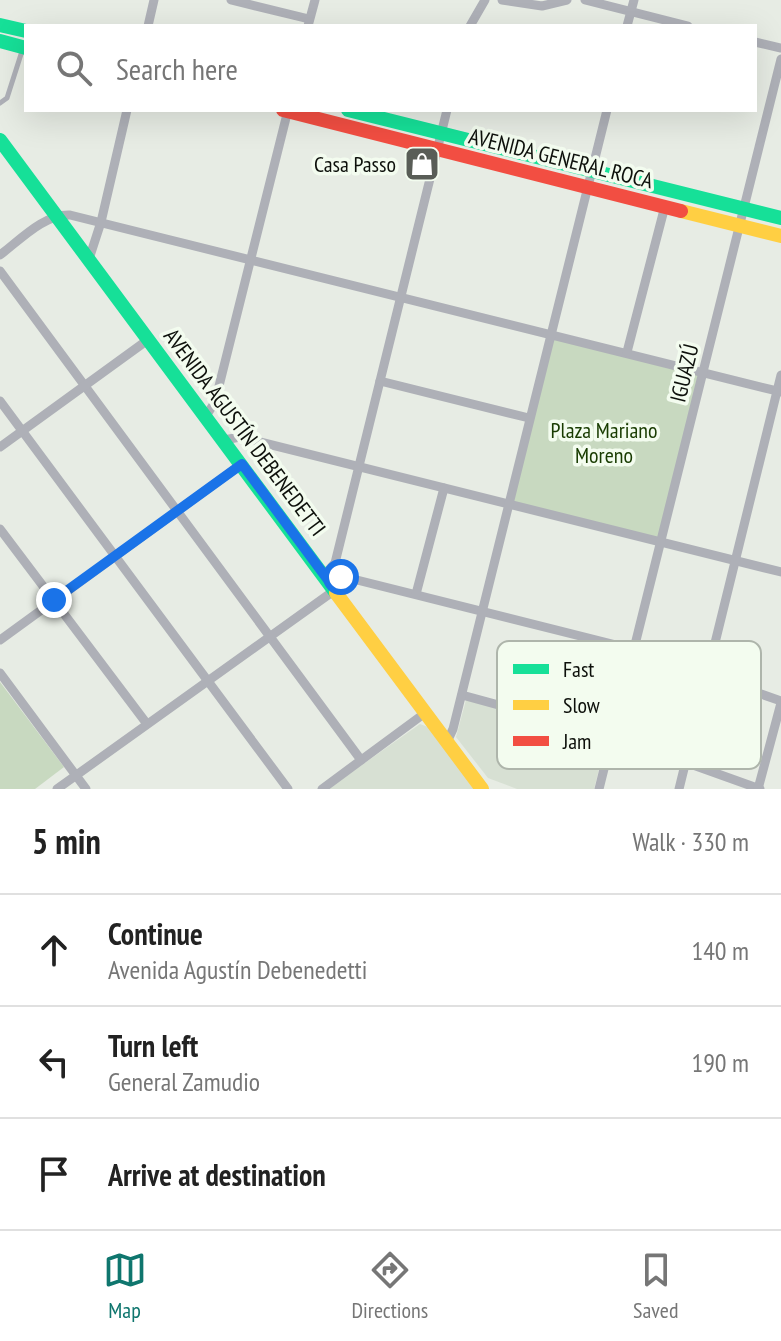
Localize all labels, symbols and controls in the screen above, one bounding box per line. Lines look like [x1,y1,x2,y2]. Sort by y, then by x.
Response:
search box [24,24,757,112]
icon: search [52,46,96,90]
text: Search here [116,49,238,88]
street label: AVENIDA GENERAL ROCA [466,122,656,195]
shop icon: Casa Passo [403,145,441,183]
place label: Casa Passo [314,150,396,178]
street label: AVENIDA AGUSTÍN DEBENEDETTI [158,323,332,541]
street label: IGUAZÚ [663,341,705,405]
park label: Plaza Mariano Moreno [551,416,657,469]
route start [323,559,359,595]
route end [36,582,72,618]
legend [497,641,761,769]
text: Fast [563,655,594,683]
text: Slow [563,691,600,719]
text: Jam [562,727,591,755]
text: 5 min [32,819,101,863]
text: Walk · 330 m [632,825,749,858]
text: Continue [108,914,203,953]
icon: ahead [32,928,76,972]
text: 140 m [691,934,749,967]
text: Avenida Agustín Debenedetti [108,953,367,986]
text: Turn left [108,1026,198,1065]
icon: left [32,1040,76,1084]
text: 190 m [691,1046,749,1079]
text: General Zamudio [108,1065,260,1098]
icon: arrive [32,1152,76,1196]
text: Arrive at destination [108,1155,326,1194]
tab: Map [103,1248,147,1324]
tab: Directions [352,1248,428,1324]
tab: Saved [633,1248,678,1324]

